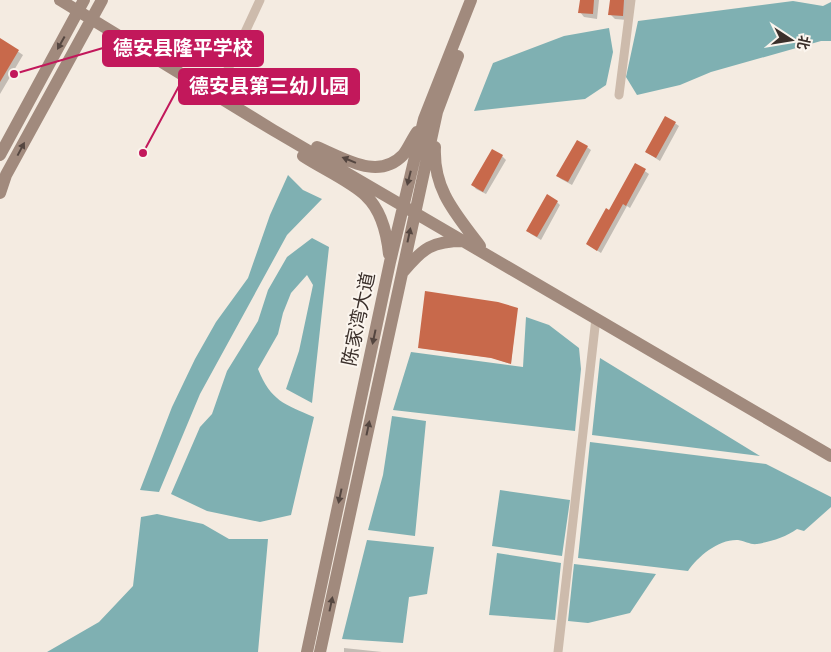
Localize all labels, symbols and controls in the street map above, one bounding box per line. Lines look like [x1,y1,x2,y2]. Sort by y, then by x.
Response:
north arrow [766,15,816,65]
callout: 德安县隆平学校 [103,31,263,66]
text: 北 [793,34,814,51]
text: 德安县隆平学校 [113,35,253,61]
one-way arrow [56,36,65,49]
callout: 德安县第三幼儿园 [179,69,359,104]
text: 德安县第三幼儿园 [189,73,349,99]
one-way arrow [16,142,25,156]
one-way arrow [341,156,356,164]
one-way arrow [405,171,413,186]
one-way arrow [406,227,414,243]
street label: 陈家湾大道 [336,270,381,368]
one-way arrow [370,329,378,344]
one-way arrow [364,421,372,436]
one-way arrow [336,488,344,503]
one-way arrow [327,596,335,612]

